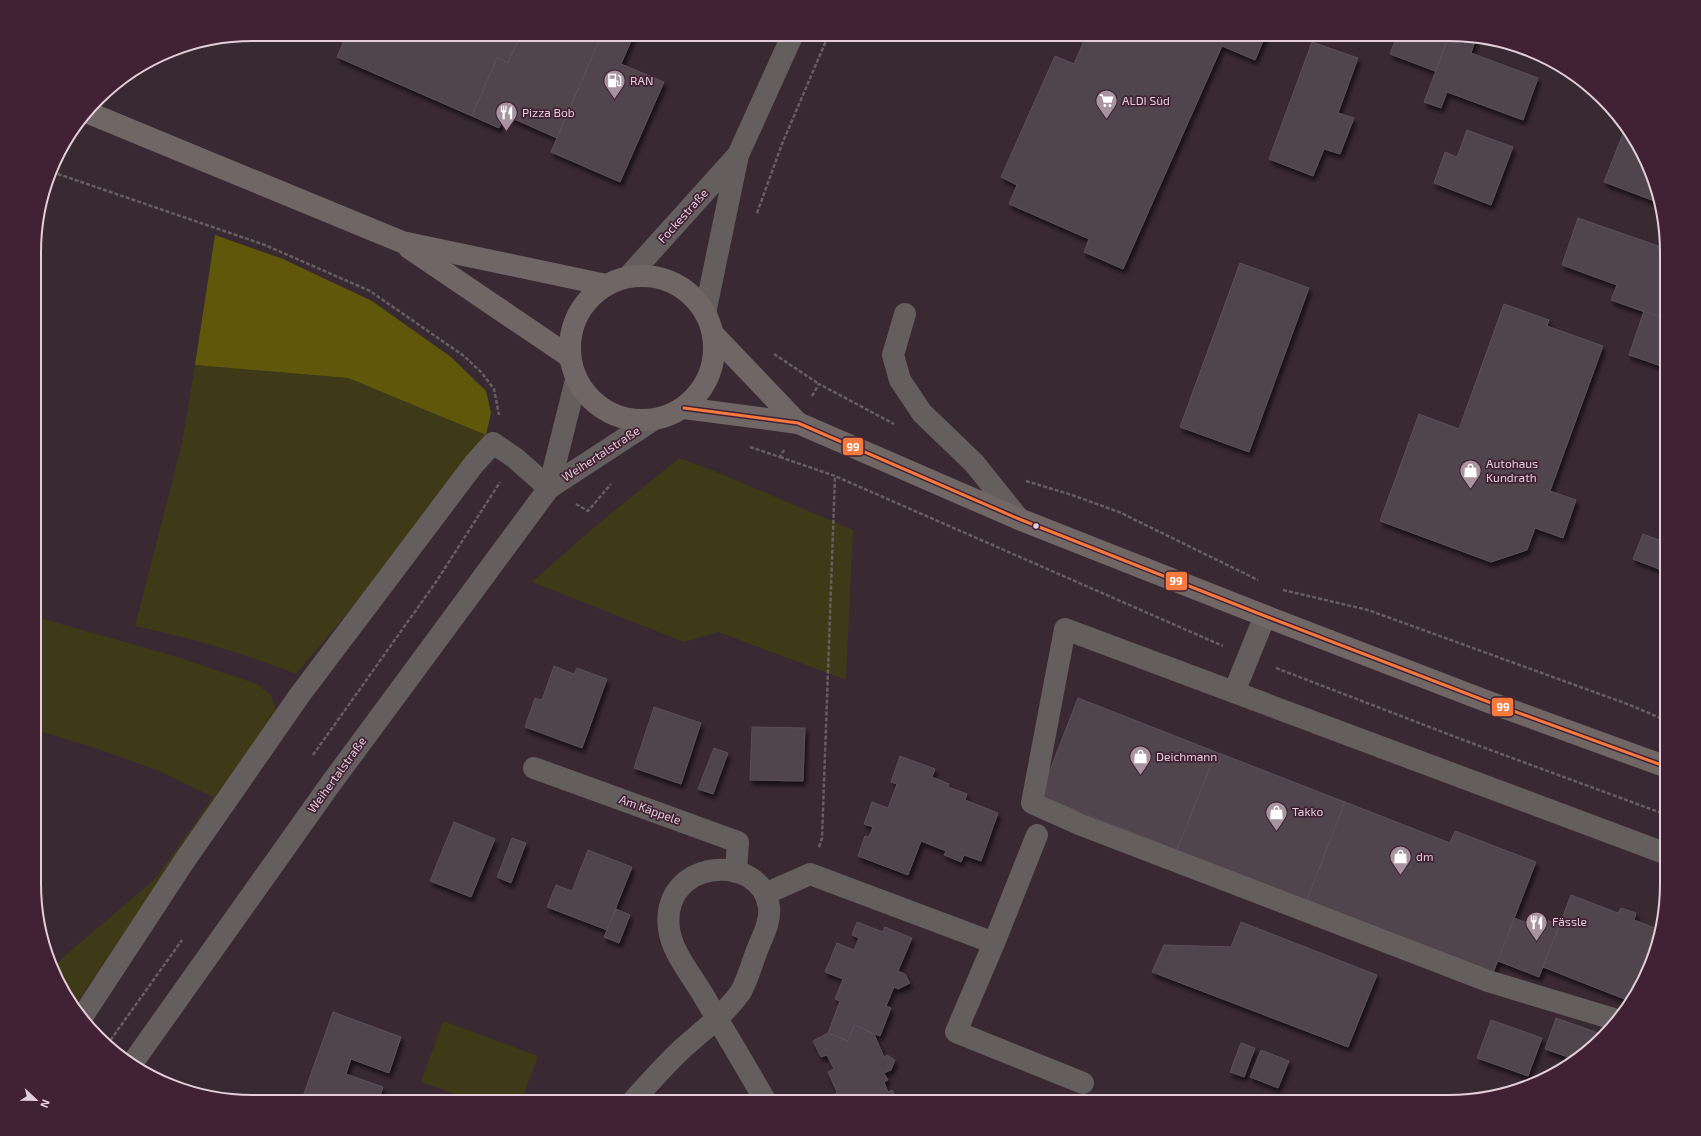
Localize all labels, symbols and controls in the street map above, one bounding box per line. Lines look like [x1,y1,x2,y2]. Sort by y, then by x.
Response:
fuel station icon: RAN [601,68,627,101]
place label: RAN [630,73,653,87]
supermarket icon: ALDI Süd [1094,88,1120,121]
place label: ALDI Süd [1122,93,1170,107]
restaurant icon: Pizza Bob [493,100,519,133]
place label: Pizza Bob [522,105,575,119]
street label: Fockestraße [654,185,710,245]
street label: Weihertalstraße [559,423,642,484]
line badge: 99 [842,437,864,456]
text: 99 [847,440,859,453]
place label: Autohaus Kundrath [1486,456,1538,484]
shop icon: Autohaus Kundrath [1458,458,1484,491]
unlabelled marker [1031,521,1041,531]
line badge: 99 [1165,571,1188,591]
text: 99 [1170,574,1182,587]
line badge: 99 [1491,697,1514,717]
text: 99 [1497,700,1509,713]
street label: Weihertalstraße [304,734,368,815]
shop icon: Deichmann [1128,744,1154,777]
place label: Deichmann [1156,749,1217,763]
street label: Am Käppele [618,791,683,827]
shop icon: Takko [1264,799,1290,832]
place label: Takko [1292,804,1323,818]
shop icon: dm [1388,844,1414,877]
place label: dm [1416,849,1433,863]
restaurant icon: Fässle [1523,909,1549,942]
place label: Fässle [1552,914,1587,928]
north arrow [16,1080,56,1120]
text: N [38,1098,53,1110]

